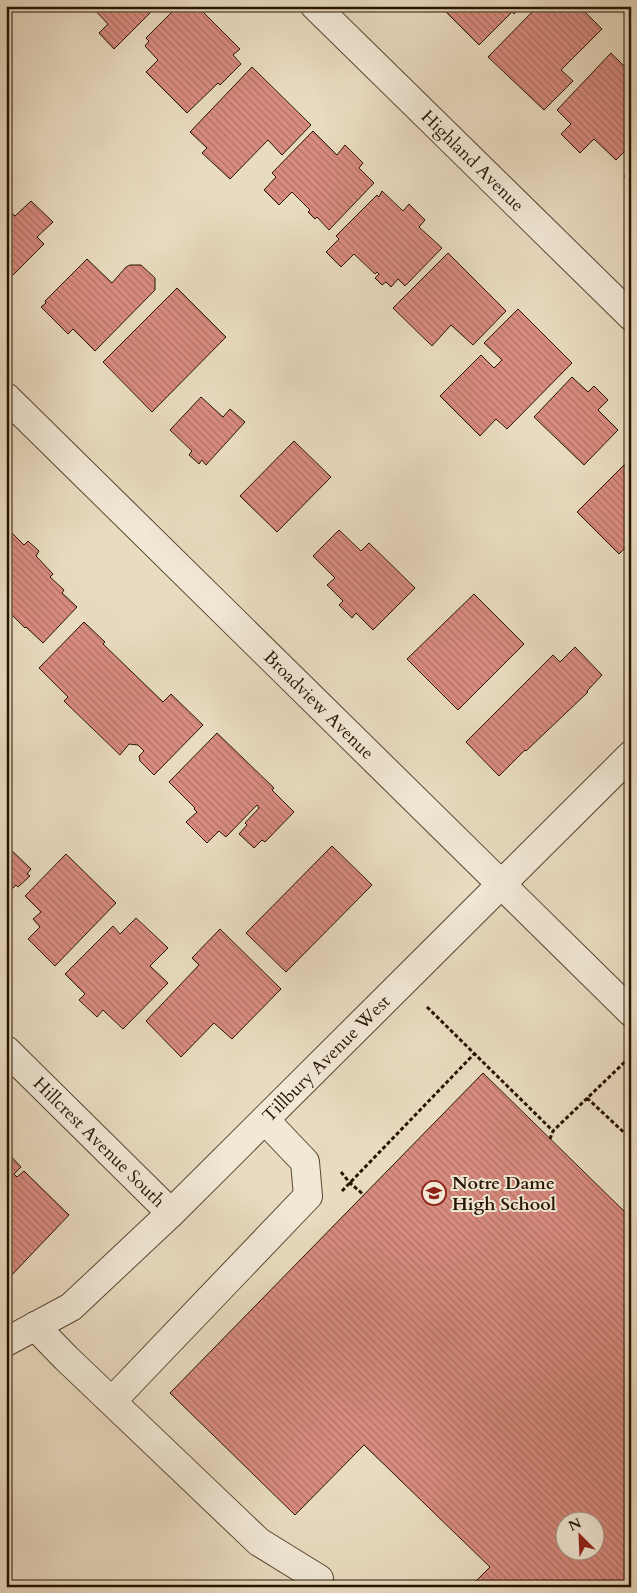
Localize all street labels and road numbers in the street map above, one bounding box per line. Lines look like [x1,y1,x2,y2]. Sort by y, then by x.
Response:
street label: Highland Avenue [416,104,530,217]
street label: Broadview Avenue [258,645,380,765]
street label: Tillbury Avenue West [257,989,396,1128]
street label: Hillcrest Avenue South [28,1071,171,1213]

